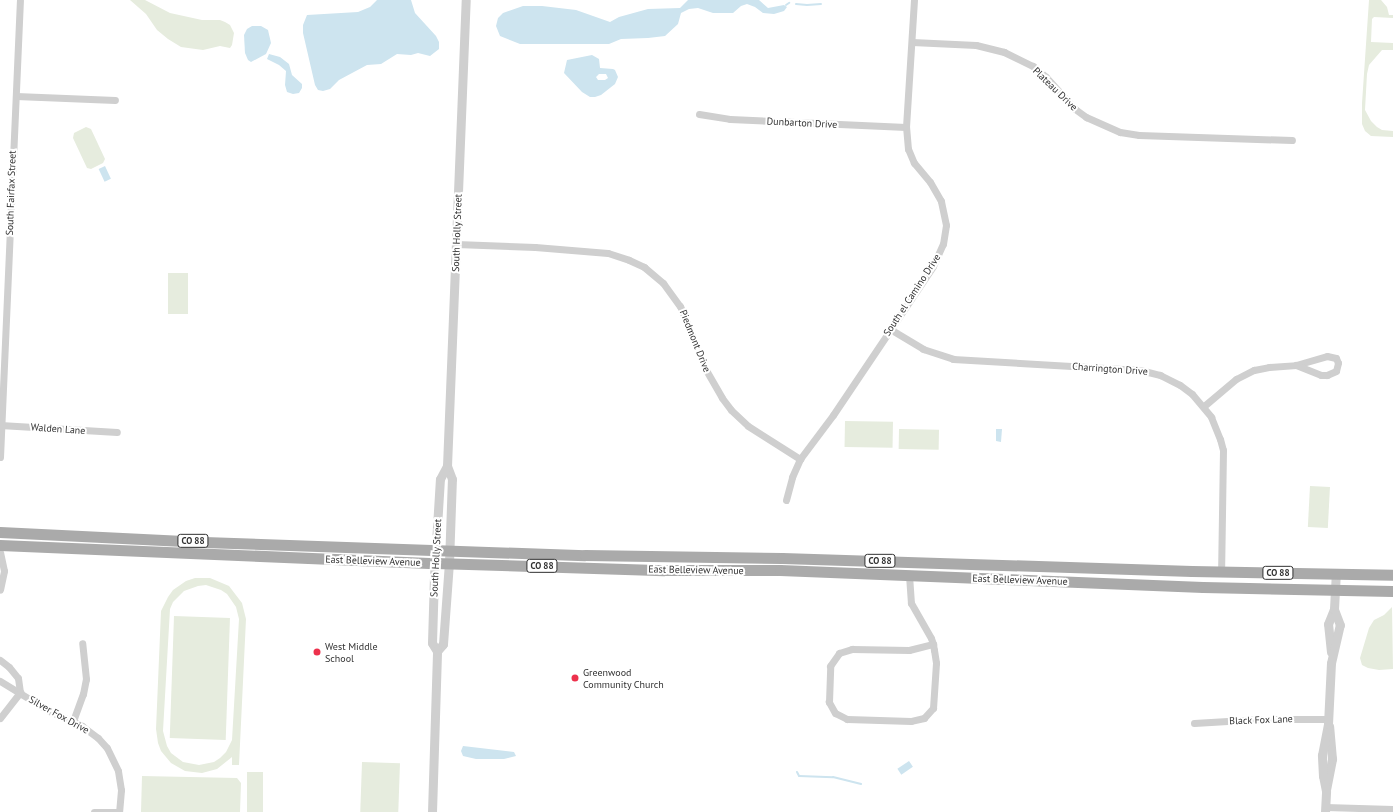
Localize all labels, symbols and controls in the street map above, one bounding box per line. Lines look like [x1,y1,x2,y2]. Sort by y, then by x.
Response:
street label: Plateau Drive [1030,65,1080,113]
street label: Dunbarton Drive [766,115,838,131]
street label: South Fairfax Street [4,150,18,236]
street label: South Holly Street [450,194,464,272]
street label: South el Camino Drive [881,252,943,338]
street label: Piedmont Drive [677,308,713,374]
street label: Charrington Drive [1072,360,1148,378]
street label: Walden Lane [30,421,86,437]
street label: South Holly Street [428,519,444,597]
road number: CO 88 [177,534,209,548]
street label: East Belleview Avenue [325,553,421,569]
road number: CO 88 [864,554,896,568]
road number: CO 88 [526,559,558,573]
street label: East Belleview Avenue [648,563,744,577]
road number: CO 88 [1262,566,1294,580]
street label: East Belleview Avenue [972,572,1068,588]
place label: West Middle School [325,640,378,664]
marker: West Middle School [312,647,322,657]
place label: Greenwood Community Church [583,666,664,690]
marker: Greenwood Community Church [570,673,580,683]
street label: Silver Fox Drive [27,693,91,737]
street label: Black Fox Lane [1229,713,1293,727]

